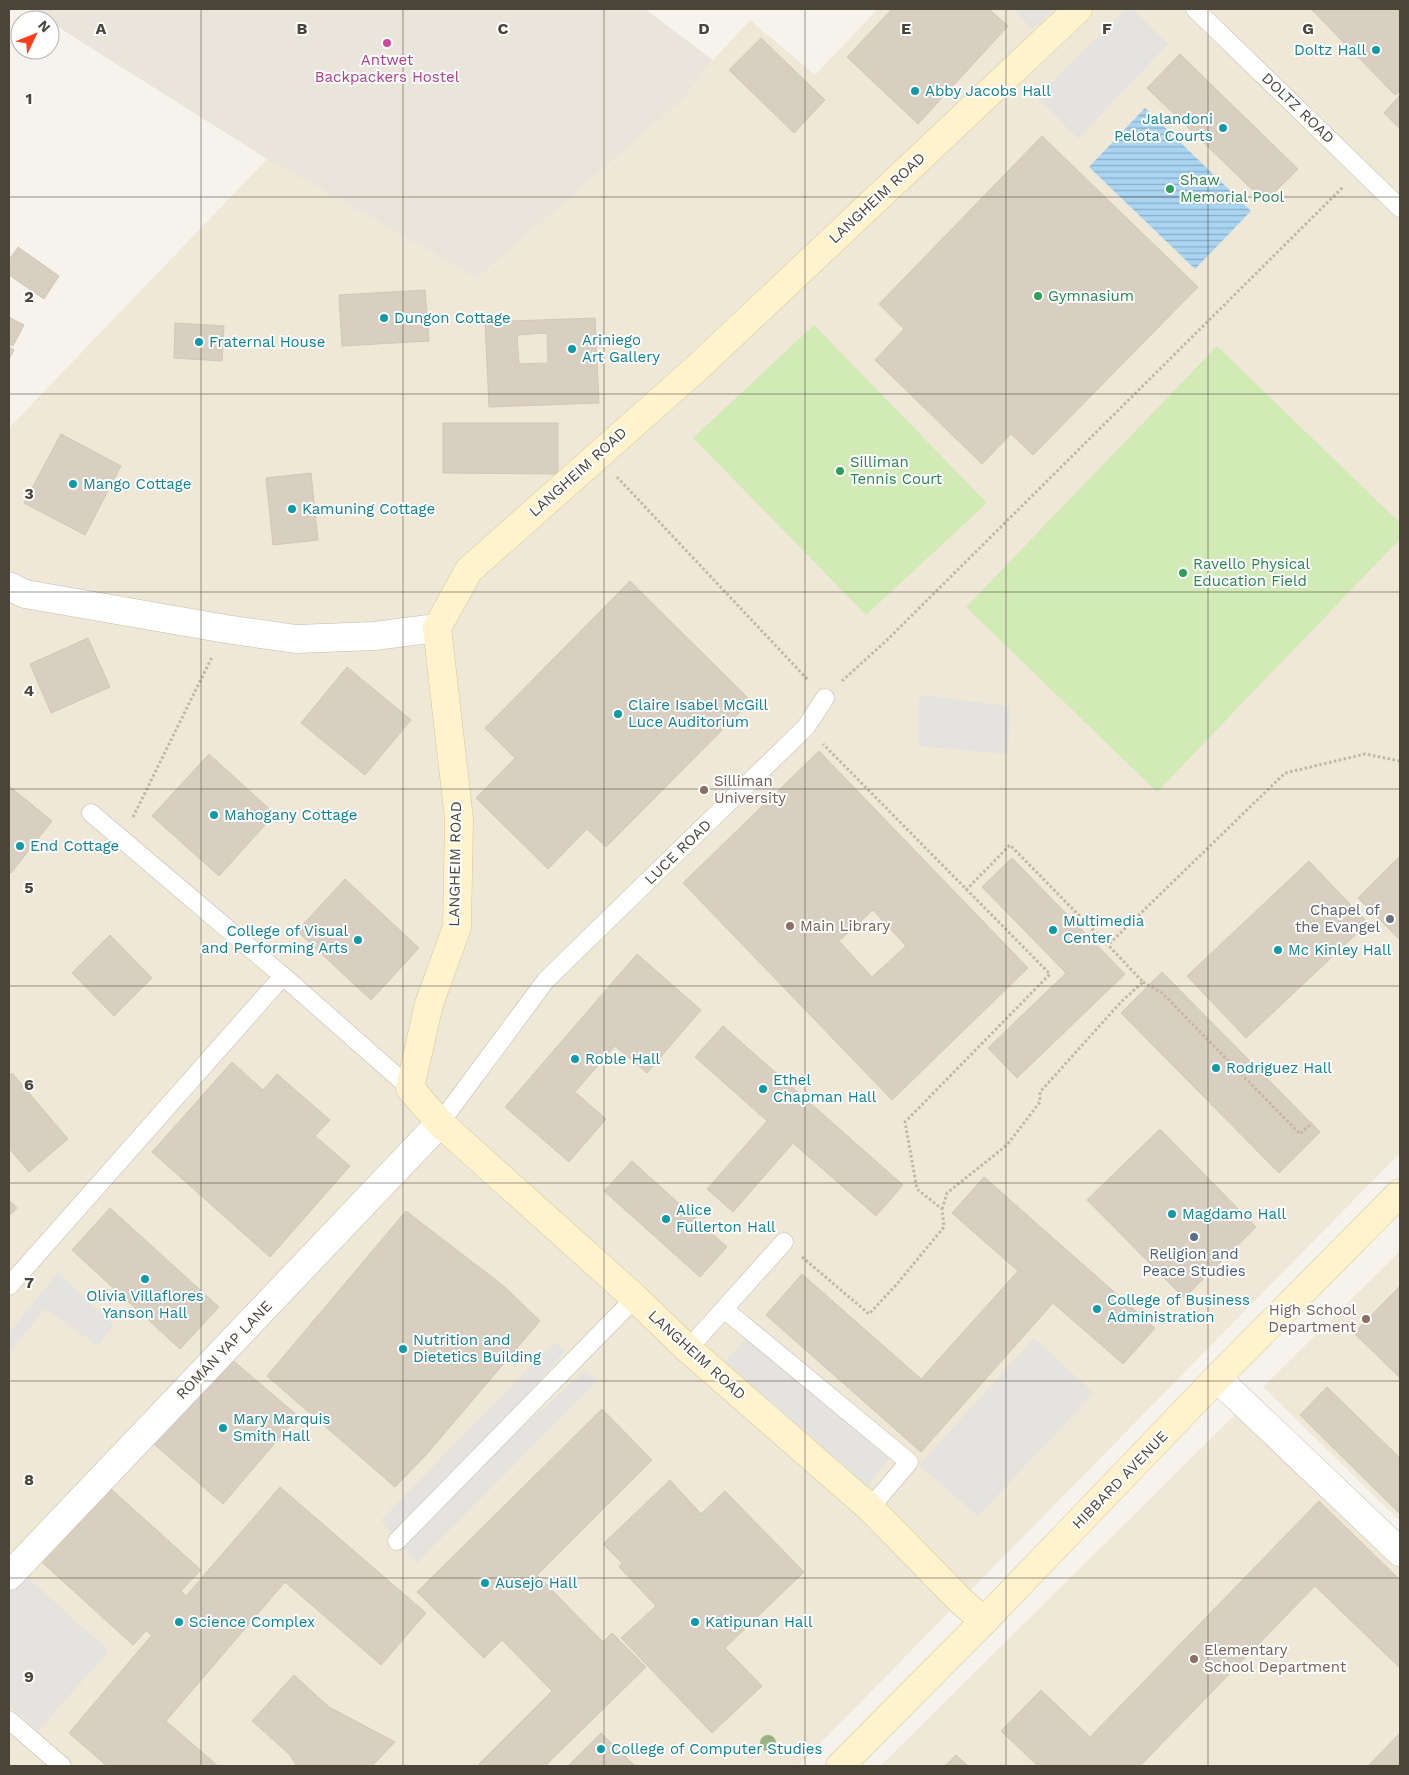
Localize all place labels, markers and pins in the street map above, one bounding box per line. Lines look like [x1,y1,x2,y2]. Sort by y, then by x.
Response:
marker: Antwet Backpackers Hostel [381,37,393,49]
place label: Doltz Hall [1294,41,1366,59]
marker: Doltz Hall [1370,44,1382,56]
place label: Antwet Backpackers Hostel [315,51,460,86]
place label: Abby Jacobs Hall [925,82,1051,100]
marker: Abby Jacobs Hall [909,85,921,97]
place label: Jalandoni Pelota Courts [1114,110,1213,145]
marker: Jalandoni Pelota Courts [1217,122,1229,134]
place label: Shaw Memorial Pool [1180,171,1284,206]
marker: Shaw Memorial Pool [1164,183,1176,195]
place label: Gymnasium [1048,287,1134,305]
marker: Gymnasium [1032,290,1044,302]
place label: Dungon Cottage [394,309,511,327]
marker: Dungon Cottage [378,312,390,324]
place label: Ariniego Art Gallery [582,331,660,366]
place label: Fraternal House [209,333,325,351]
marker: Fraternal House [193,336,205,348]
marker: Ariniego Art Gallery [566,343,578,355]
place label: Silliman Tennis Court [850,453,943,488]
marker: Silliman Tennis Court [834,465,846,477]
place label: Mango Cottage [83,475,191,493]
marker: Mango Cottage [67,478,79,490]
place label: Kamuning Cottage [302,500,435,518]
marker: Kamuning Cottage [286,503,298,515]
place label: Ravello Physical Education Field [1193,555,1311,590]
marker: Ravello Physical Education Field [1177,567,1189,579]
place label: Claire Isabel McGill Luce Auditorium [628,696,768,731]
marker: Claire Isabel McGill Luce Auditorium [612,708,624,720]
place label: Silliman University [714,772,786,807]
marker: Silliman University [698,784,710,796]
place label: Mahogany Cottage [224,806,357,824]
marker: Mahogany Cottage [208,809,220,821]
place label: End Cottage [30,837,119,855]
marker: End Cottage [14,840,26,852]
place label: Chapel of the Evangel [1295,901,1380,936]
place label: Multimedia Center [1063,912,1145,947]
marker: Chapel of the Evangel [1384,913,1396,925]
place label: Main Library [800,917,890,935]
marker: Main Library [784,920,796,932]
place label: College of Visual and Performing Arts [201,922,348,957]
marker: Multimedia Center [1047,924,1059,936]
marker: College of Visual and Performing Arts [352,934,364,946]
place label: Mc Kinley Hall [1288,941,1392,959]
marker: Mc Kinley Hall [1272,944,1284,956]
place label: Roble Hall [585,1050,660,1068]
marker: Roble Hall [569,1053,581,1065]
place label: Rodriguez Hall [1226,1059,1332,1077]
marker: Rodriguez Hall [1210,1062,1222,1074]
place label: Ethel Chapman Hall [773,1071,877,1106]
marker: Ethel Chapman Hall [757,1083,769,1095]
place label: Alice Fullerton Hall [676,1201,776,1236]
place label: Magdamo Hall [1182,1205,1286,1223]
marker: Magdamo Hall [1166,1208,1178,1220]
marker: Alice Fullerton Hall [660,1213,672,1225]
marker: Religion and Peace Studies [1188,1231,1200,1243]
place label: Religion and Peace Studies [1142,1245,1246,1280]
marker: Olivia Villaflores Yanson Hall [139,1273,151,1285]
place label: Olivia Villaflores Yanson Hall [86,1287,204,1322]
place label: College of Business Administration [1107,1291,1250,1326]
place label: High School Department [1268,1301,1357,1336]
marker: College of Business Administration [1091,1303,1103,1315]
marker: High School Department [1360,1313,1372,1325]
place label: Nutrition and Dietetics Building [413,1331,541,1366]
marker: Nutrition and Dietetics Building [397,1343,409,1355]
place label: Mary Marquis Smith Hall [233,1410,331,1445]
marker: Mary Marquis Smith Hall [217,1422,229,1434]
place label: Ausejo Hall [495,1574,578,1592]
marker: Ausejo Hall [479,1577,491,1589]
place label: Science Complex [189,1613,315,1631]
place label: Katipunan Hall [705,1613,813,1631]
marker: Science Complex [173,1616,185,1628]
marker: Katipunan Hall [689,1616,701,1628]
place label: Elementary School Department [1204,1641,1347,1676]
marker: Elementary School Department [1188,1653,1200,1665]
place label: College of Computer Studies [611,1740,822,1758]
marker: College of Computer Studies [595,1743,607,1755]

